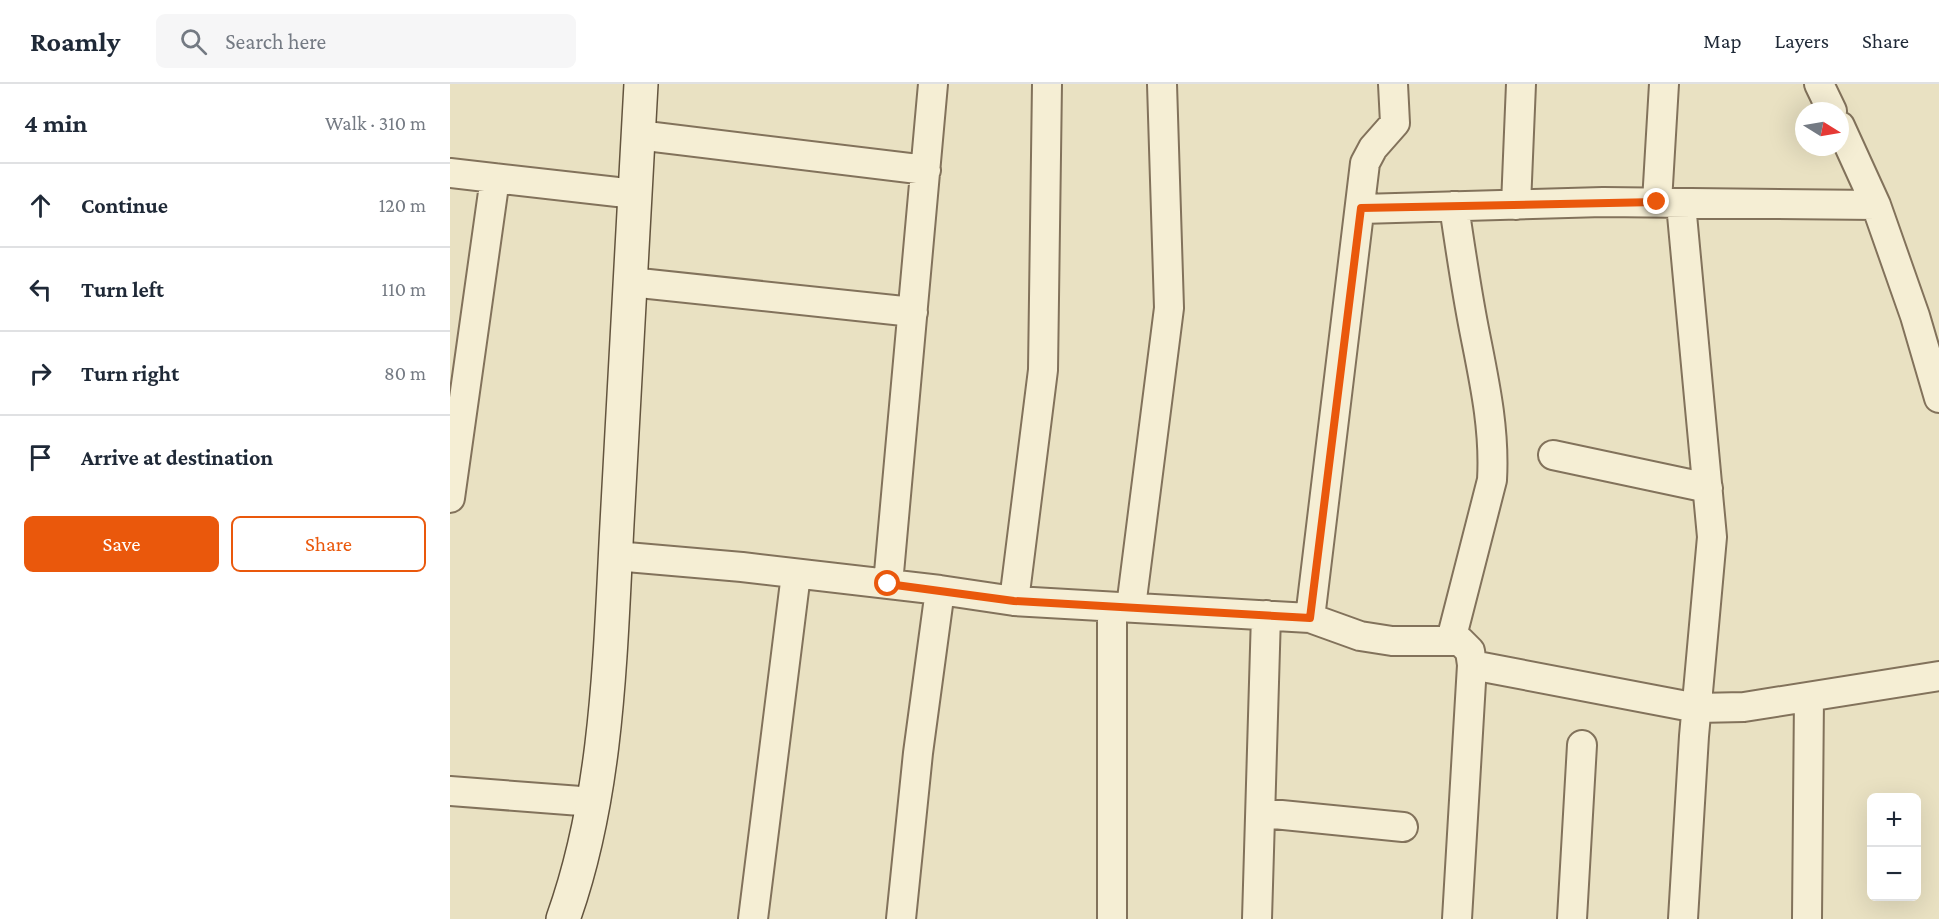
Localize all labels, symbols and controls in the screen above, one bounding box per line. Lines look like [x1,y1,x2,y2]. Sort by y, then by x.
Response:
search box [156,14,576,68]
icon: search [177,25,210,58]
text: Roamly [30,26,120,57]
text: Search here [225,29,326,54]
text: Map [1703,29,1742,53]
text: Layers [1775,29,1829,53]
text: Share [1862,29,1909,53]
north arrow [1795,102,1849,156]
text: 4 min [24,109,88,138]
text: Walk · 310 m [325,112,426,134]
route end [1643,188,1669,214]
icon: ahead [24,189,57,222]
text: Continue [81,193,168,218]
text: 120 m [379,194,426,216]
icon: left [24,273,57,306]
text: Turn left [81,277,164,302]
text: 110 m [382,278,426,300]
icon: right [24,357,57,390]
text: Turn right [81,361,179,386]
text: 80 m [384,362,426,384]
icon: arrive [24,441,57,474]
text: Arrive at destination [81,445,273,470]
button: Save [24,516,219,572]
button: Share [231,516,426,572]
route start [874,570,900,596]
map controls [1867,793,1921,901]
button: + [1867,793,1921,847]
button: − [1867,847,1921,901]

